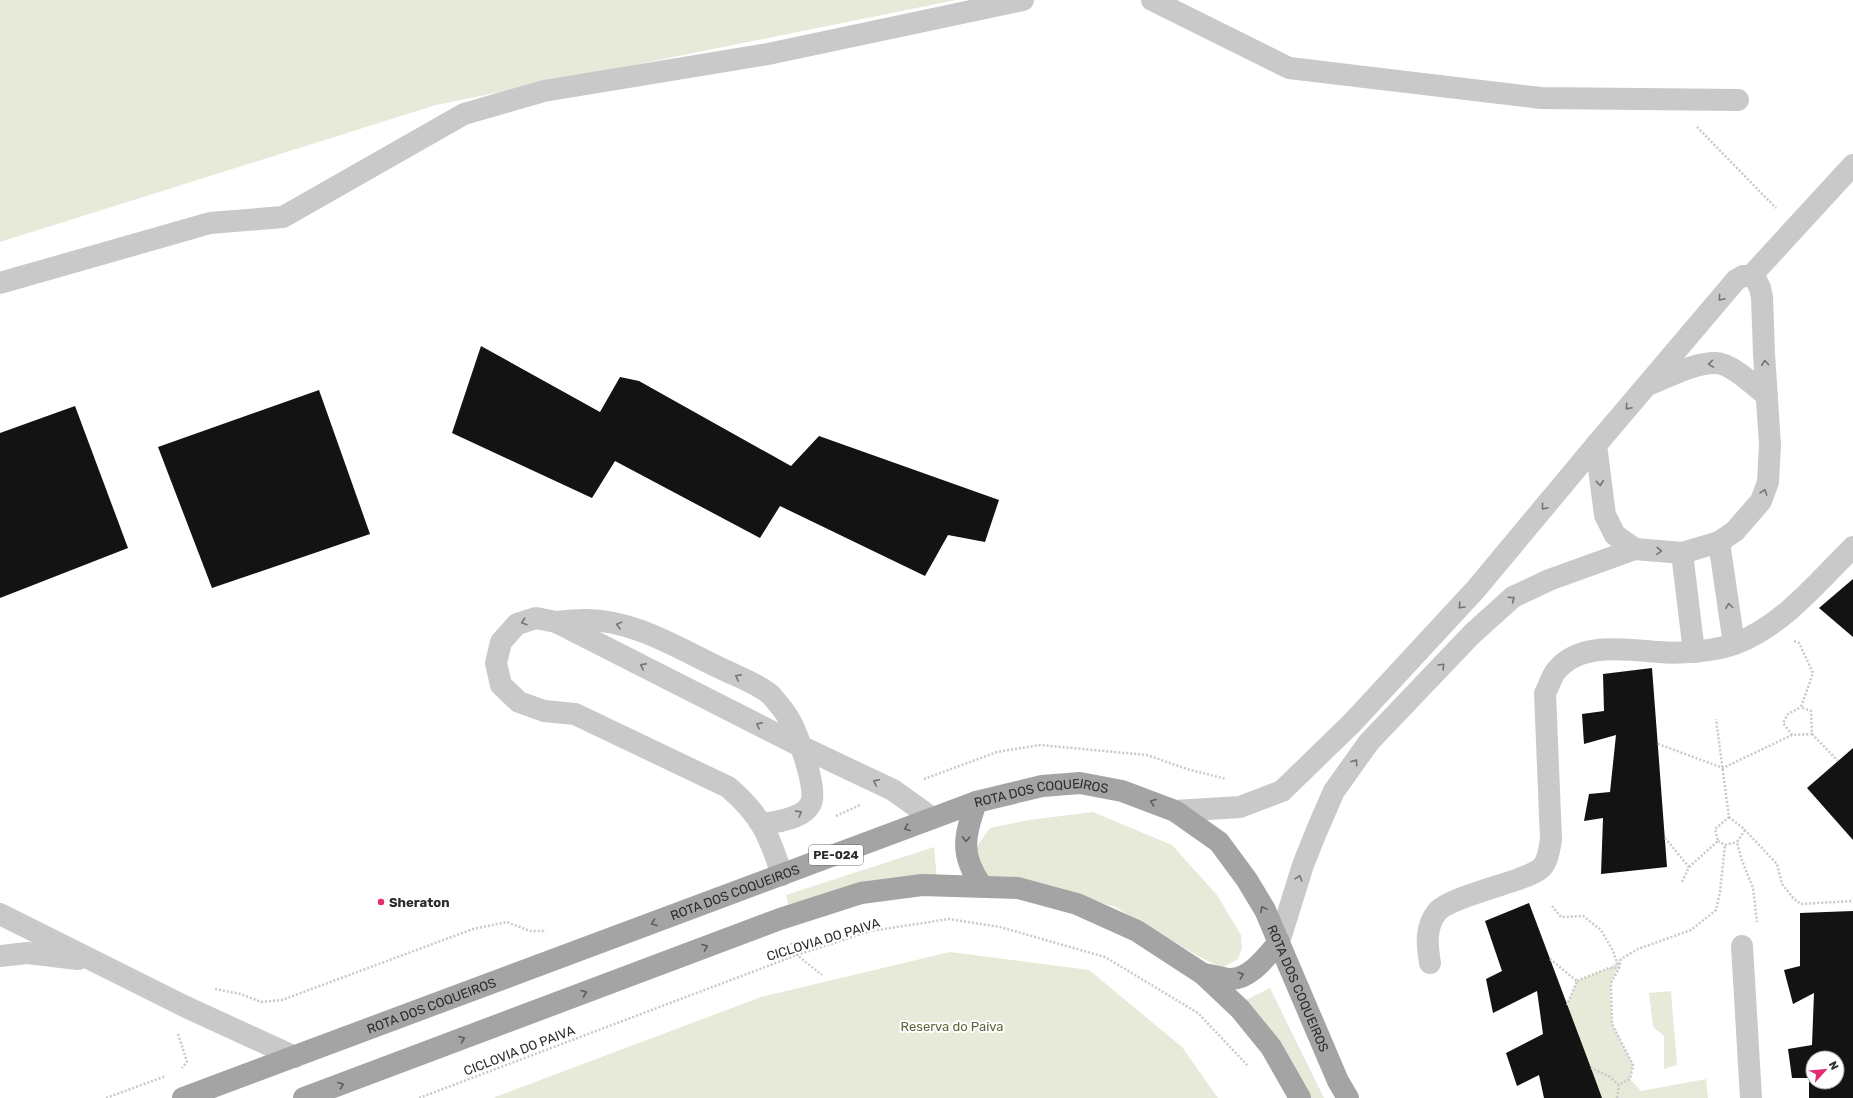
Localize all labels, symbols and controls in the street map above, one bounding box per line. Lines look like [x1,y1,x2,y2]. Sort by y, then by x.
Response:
one-way arrow [1719,293,1726,300]
one-way arrow [1708,359,1714,368]
one-way arrow [1760,360,1769,366]
one-way arrow [1626,403,1633,410]
one-way arrow [1595,480,1604,486]
one-way arrow [1759,489,1768,496]
one-way arrow [1542,502,1549,510]
one-way arrow [1656,546,1663,555]
one-way arrow [1507,597,1514,604]
one-way arrow [1458,601,1465,609]
one-way arrow [1725,603,1734,609]
one-way arrow [521,617,528,626]
one-way arrow [616,621,623,630]
one-way arrow [640,663,647,671]
one-way arrow [1437,663,1445,671]
one-way arrow [735,674,742,682]
one-way arrow [756,722,763,730]
one-way arrow [1350,759,1358,766]
street label: ROTA DOS COQUEIROS [973,776,1110,810]
one-way arrow [872,779,880,787]
one-way arrow [1150,799,1157,807]
one-way arrow [795,811,802,818]
one-way arrow [903,823,910,831]
one-way arrow [961,836,970,842]
road number: PE-024 [809,845,863,865]
street label: ROTA DOS COQUEIROS [668,862,802,923]
one-way arrow [1294,875,1303,882]
place label: Sheraton [389,895,450,910]
marker: Sheraton [376,897,386,907]
one-way arrow [1261,906,1268,913]
street label: CICLOVIA DO PAIVA [765,915,882,964]
one-way arrow [650,918,657,926]
street label: ROTA DOS COQUEIROS [1264,923,1332,1054]
one-way arrow [702,943,709,951]
one-way arrow [1238,971,1245,980]
street label: ROTA DOS COQUEIROS [365,975,498,1037]
one-way arrow [580,989,587,997]
park label: Reserva do Paiva [901,1019,1003,1034]
street label: CICLOVIA DO PAIVA [461,1022,577,1079]
one-way arrow [459,1035,466,1043]
north arrow [1805,1050,1845,1090]
text: N [1826,1059,1841,1072]
one-way arrow [337,1081,344,1089]

